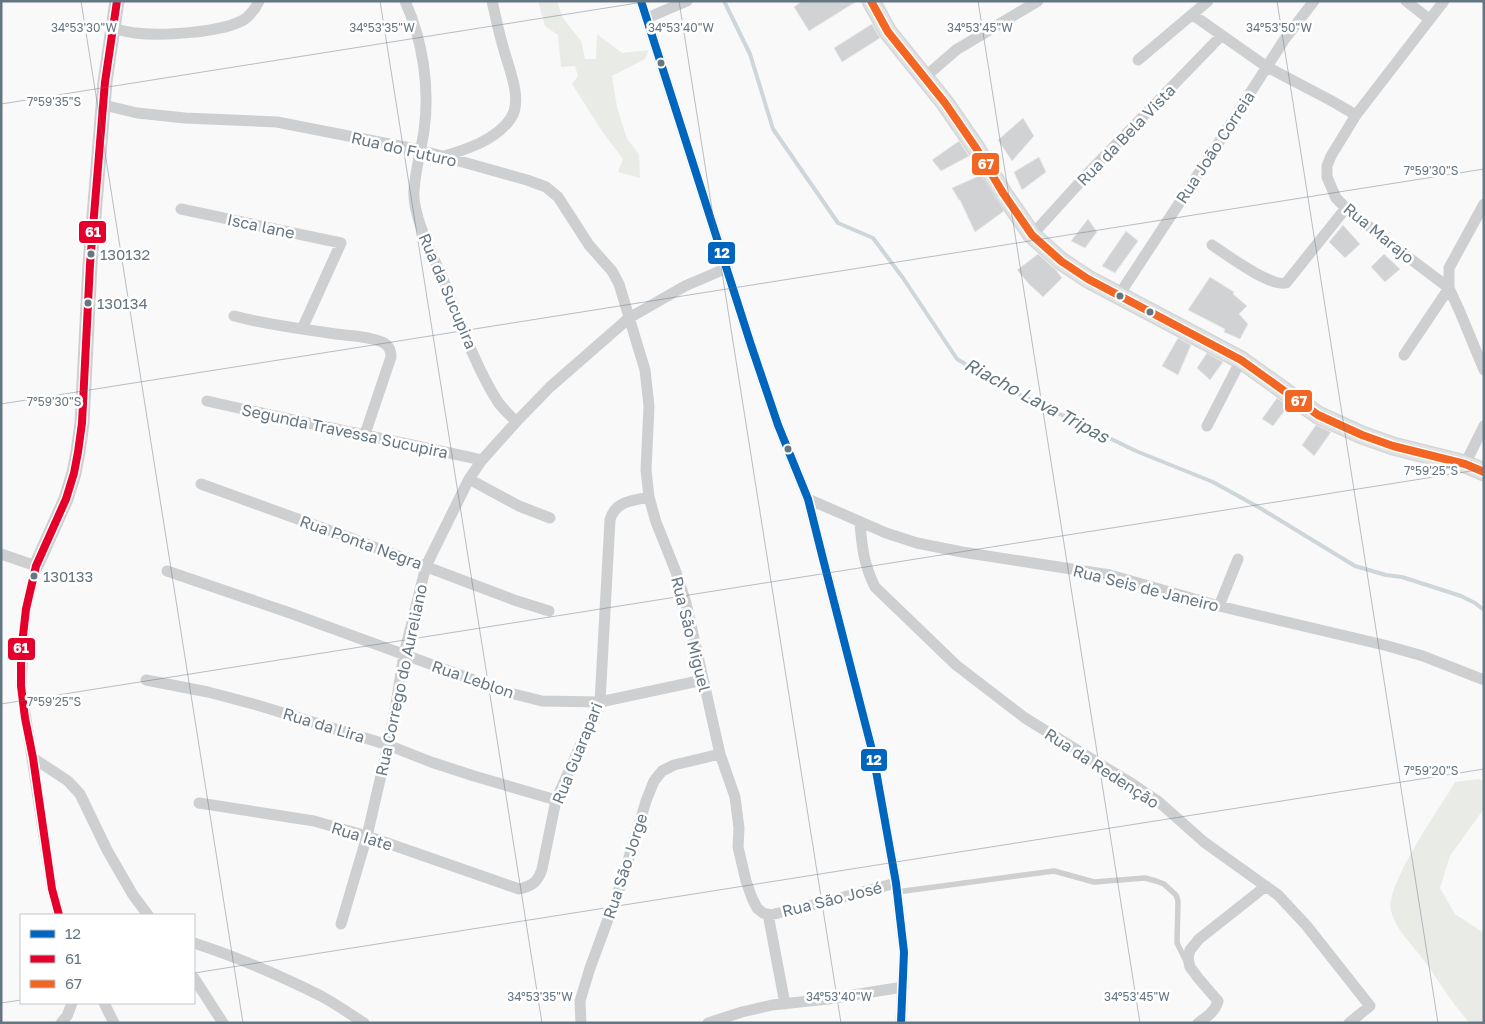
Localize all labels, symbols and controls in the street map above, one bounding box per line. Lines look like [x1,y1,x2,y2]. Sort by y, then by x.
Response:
text: 34°53'30"W [51,20,117,35]
text: 34°53'35"W [349,20,415,35]
text: 34°53'40"W [648,20,715,35]
text: 34°53'45"W [947,20,1013,35]
text: 34°53'50"W [1246,20,1312,35]
unlabelled marker [656,58,666,68]
street label: Rua da Bela Vista [1073,80,1179,190]
street label: Rua João Correia [1171,87,1259,207]
text: 7°59'35"S [27,94,81,109]
street label: Rua do Futuro [349,127,459,171]
line badge: 67 [971,152,1000,176]
text: 67 [978,155,995,172]
text: 7°59'30"S [1404,163,1459,178]
street label: Rua Marajo [1340,198,1418,268]
street label: Isca lane [225,209,297,243]
line badge: 61 [78,220,107,244]
text: 61 [85,223,101,240]
street label: Rua da Sucupira [415,230,481,352]
line badge: 12 [707,241,736,265]
text: 12 [714,244,730,261]
place label: 130132 [100,245,150,263]
marker: 130132 [86,249,96,259]
unlabelled marker [1115,291,1125,301]
place label: 130134 [97,294,148,312]
marker: 130134 [83,298,93,308]
unlabelled marker [1145,307,1155,317]
water label: Riacho Lava Tripas [961,353,1114,448]
line badge: 67 [1284,389,1313,413]
text: 67 [1291,392,1308,409]
text: 7°59'30"S [27,394,82,409]
street label: Segunda Travessa Sucupira [240,399,450,463]
unlabelled marker [783,444,793,454]
text: 7°59'25"S [1404,463,1458,478]
street label: Rua Ponta Negra [297,511,425,573]
street label: Rua Seis de Janeiro [1071,560,1221,616]
place label: 130133 [43,567,93,585]
marker: 130133 [29,571,39,581]
street label: Rua São Miguel [667,574,715,694]
street label: Rua Corrego do Aureliano [371,582,431,778]
line badge: 61 [7,637,36,661]
text: 61 [13,639,29,656]
street label: Rua Leblon [429,656,517,702]
text: 7°59'25"S [27,694,81,709]
street label: Rua Guarapari [548,699,606,807]
street label: Rua da Lira [281,703,367,747]
street label: Rua da Redenção [1041,724,1163,812]
line badge: 12 [860,748,888,772]
text: 12 [866,751,882,768]
text: 7°59'20"S [1404,763,1459,778]
street label: Rua São Jorge [599,811,651,921]
street label: Rua Iate [329,817,395,855]
street label: Rua São José [780,877,884,921]
legend [20,914,195,1004]
text: 12 [65,924,81,942]
text: 61 [65,949,81,967]
text: 67 [65,974,82,992]
text: 34°53'35"W [507,989,573,1004]
text: 34°53'40"W [806,989,873,1004]
text: 34°53'45"W [1104,989,1170,1004]

